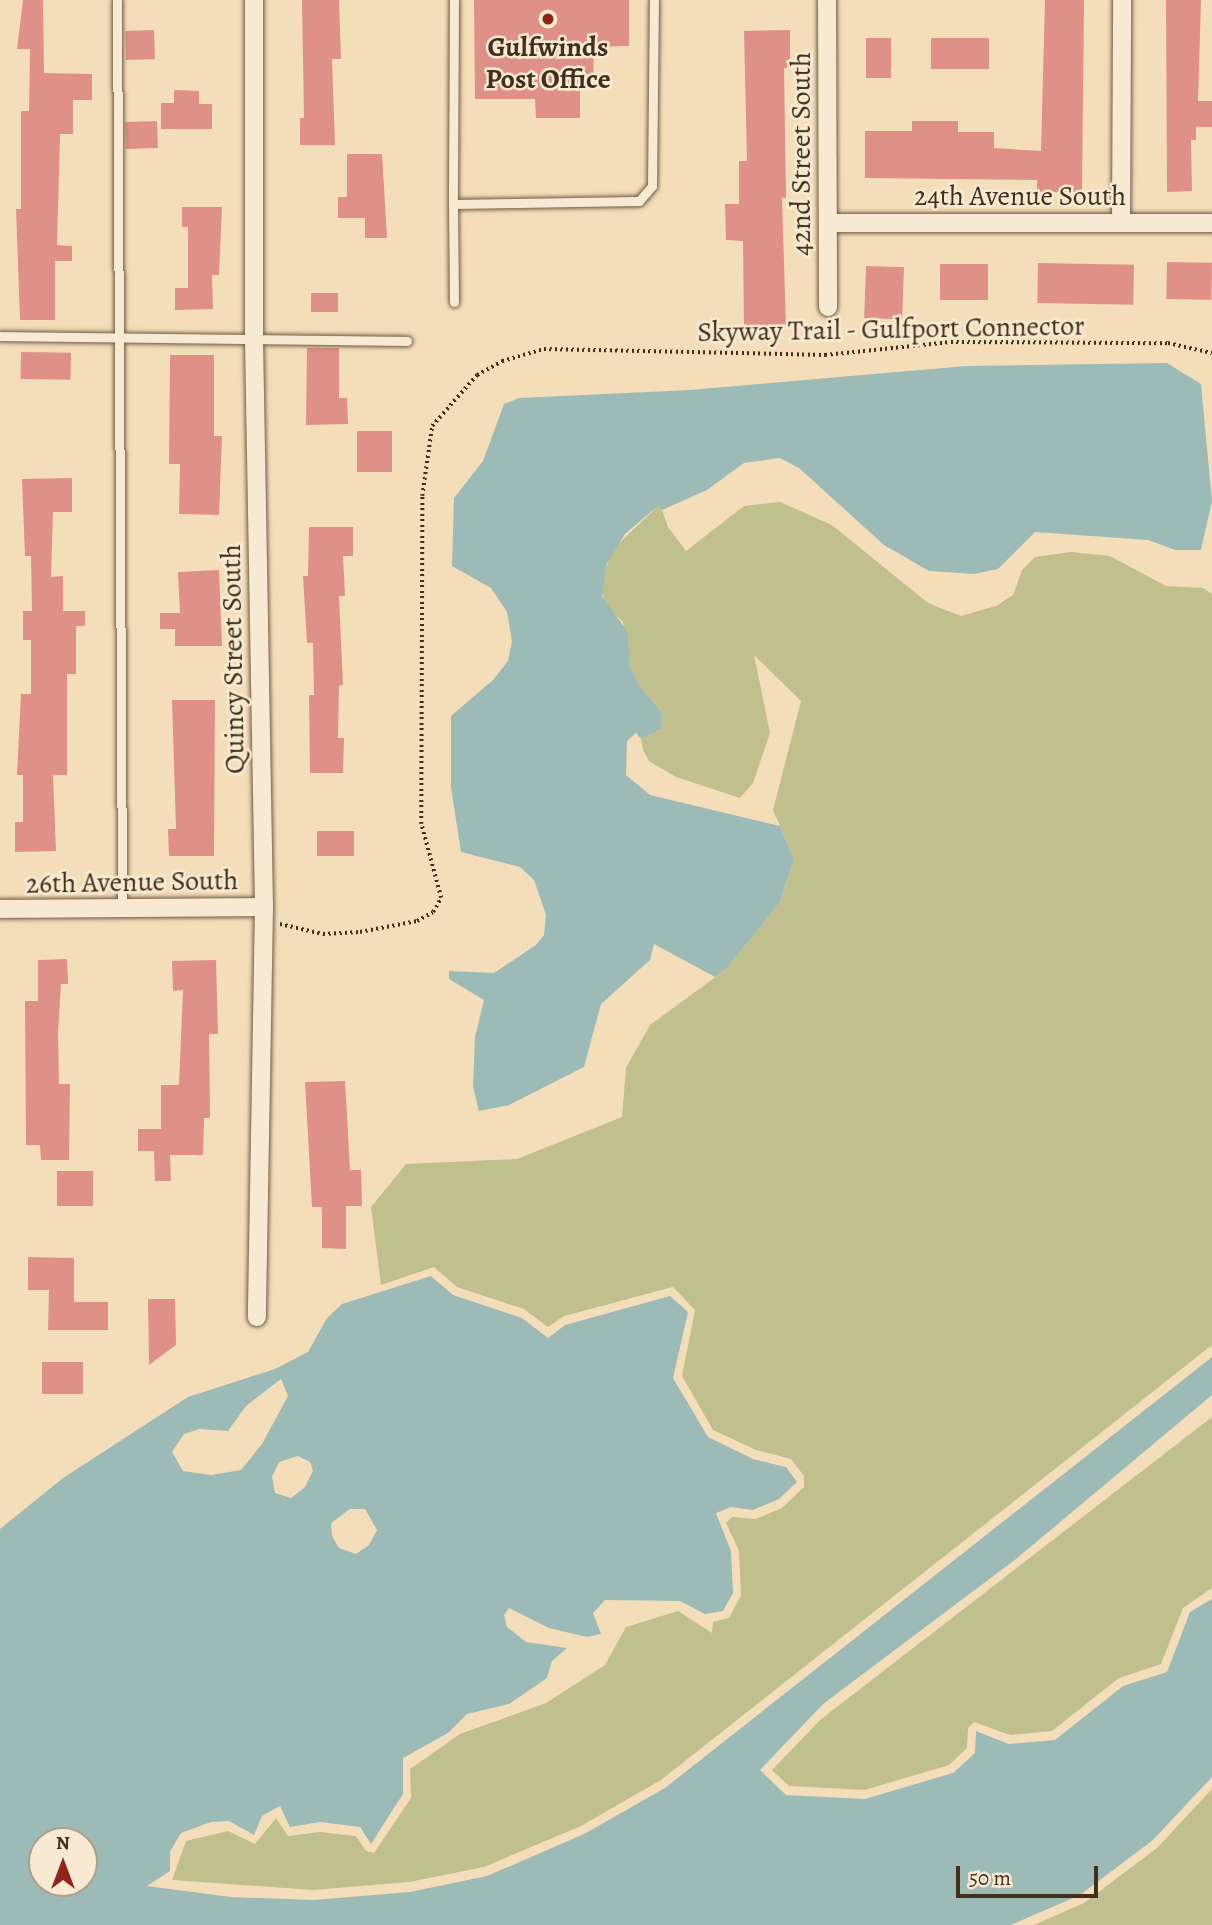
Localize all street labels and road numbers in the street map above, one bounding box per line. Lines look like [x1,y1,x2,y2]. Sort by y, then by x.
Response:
street label: 42nd Street South [784,52,818,256]
street label: 24th Avenue South [914,179,1126,213]
street label: Skyway Trail - Gulfport Connector [696,309,1086,349]
street label: Quincy Street South [214,544,252,774]
street label: 26th Avenue South [25,863,239,901]

